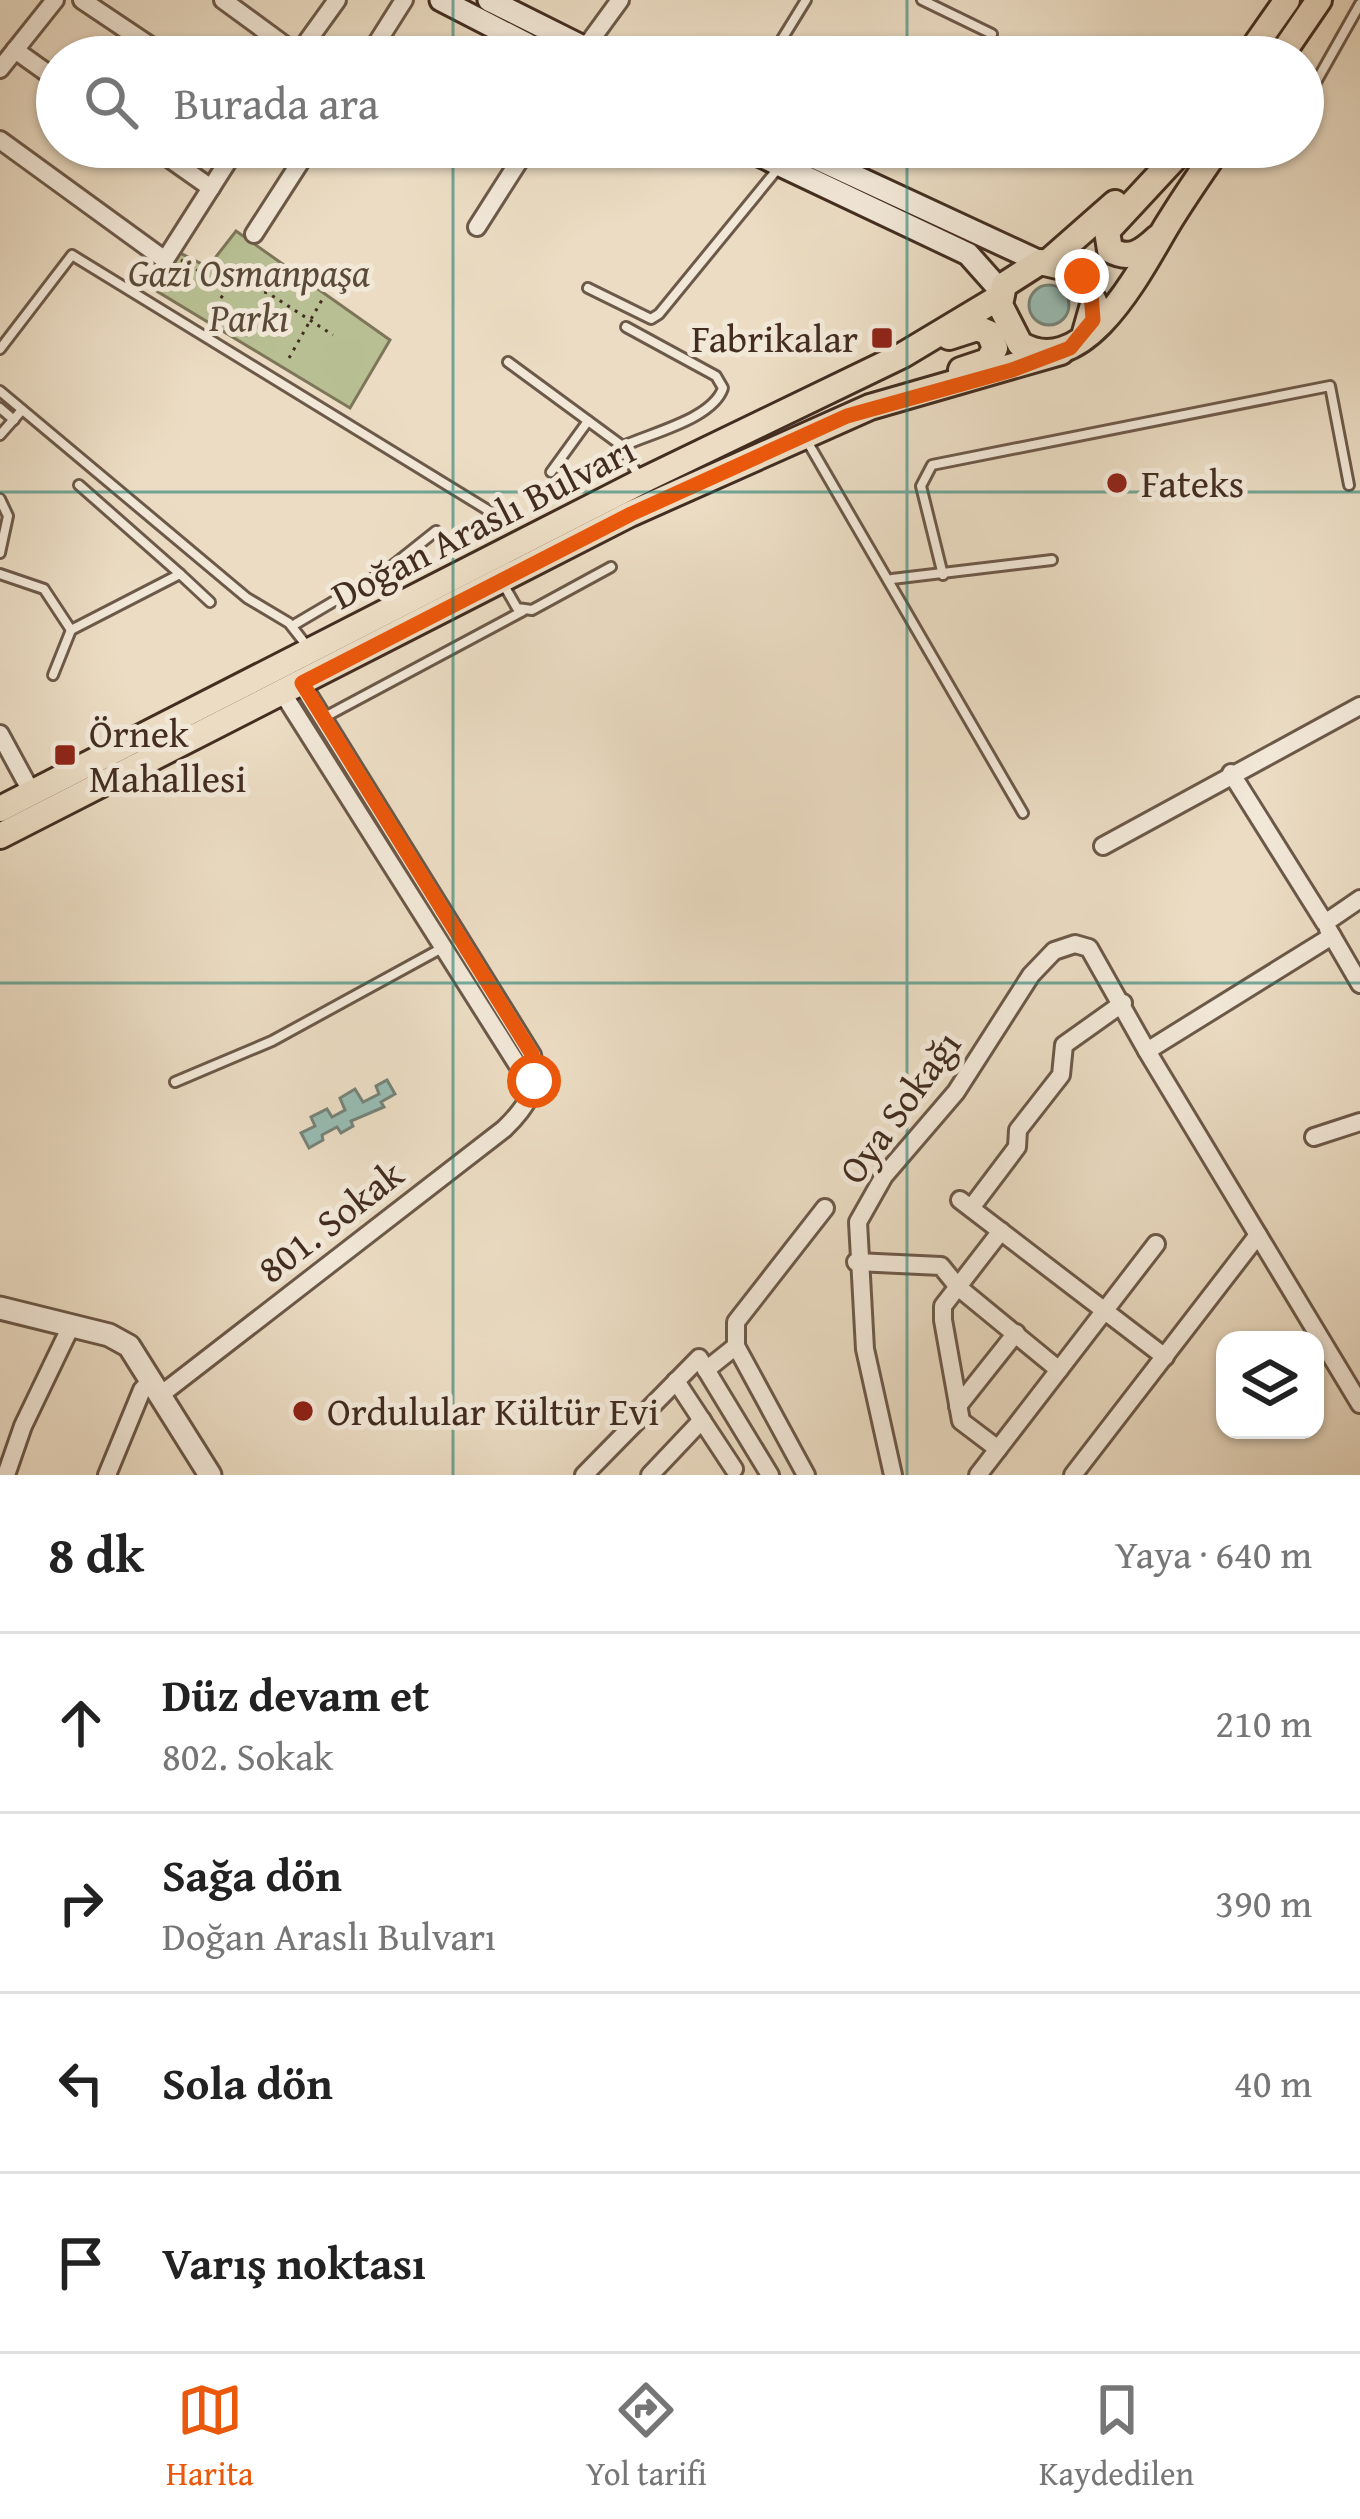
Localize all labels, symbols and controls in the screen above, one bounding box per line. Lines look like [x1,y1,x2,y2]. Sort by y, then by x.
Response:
search box [36,36,1324,168]
icon: search [78,69,144,135]
text: Burada ara [174,70,379,135]
park label: Gazi Osmanpaşa Parkı [128,243,370,345]
route end [1055,249,1109,303]
place label: Fabrikalar [691,309,858,366]
marker: Fabrikalar [869,325,895,351]
street label: Doğan Araslı Bulvarı [321,420,644,623]
place label: Fateks [1141,454,1244,511]
marker: Fateks [1104,470,1130,496]
place label: Örnek Mahallesi [89,704,246,806]
marker: Örnek Mahallesi [52,742,78,768]
street label: Oya Sokağı [823,1018,974,1195]
route start [507,1054,561,1108]
street label: 801. Sokak [245,1145,415,1296]
map controls [1216,1331,1324,1439]
button: layers [1216,1331,1324,1439]
place label: Ordulular Kültür Evi [327,1382,659,1439]
marker: Ordulular Kültür Evi [290,1398,316,1424]
text: 8 dk [48,1516,144,1591]
text: Yaya · 640 m [1115,1525,1312,1582]
text: Düz devam et [162,1662,429,1727]
icon: ahead [48,1690,114,1756]
text: 210 m [1215,1694,1312,1751]
text: 802. Sokak [162,1727,333,1784]
text: Sağa dön [162,1842,342,1907]
icon: right [48,1870,114,1936]
text: 390 m [1215,1874,1312,1931]
text: Doğan Araslı Bulvarı [162,1907,496,1964]
icon: left [48,2050,114,2116]
text: Sola dön [162,2050,333,2115]
text: 40 m [1234,2054,1312,2111]
icon: arrive [48,2230,114,2296]
text: Varış noktası [162,2230,426,2295]
tab: Harita [166,2377,254,2497]
tab: Yol tarifi [586,2377,707,2497]
tab: Kaydedilen [1039,2377,1194,2497]

